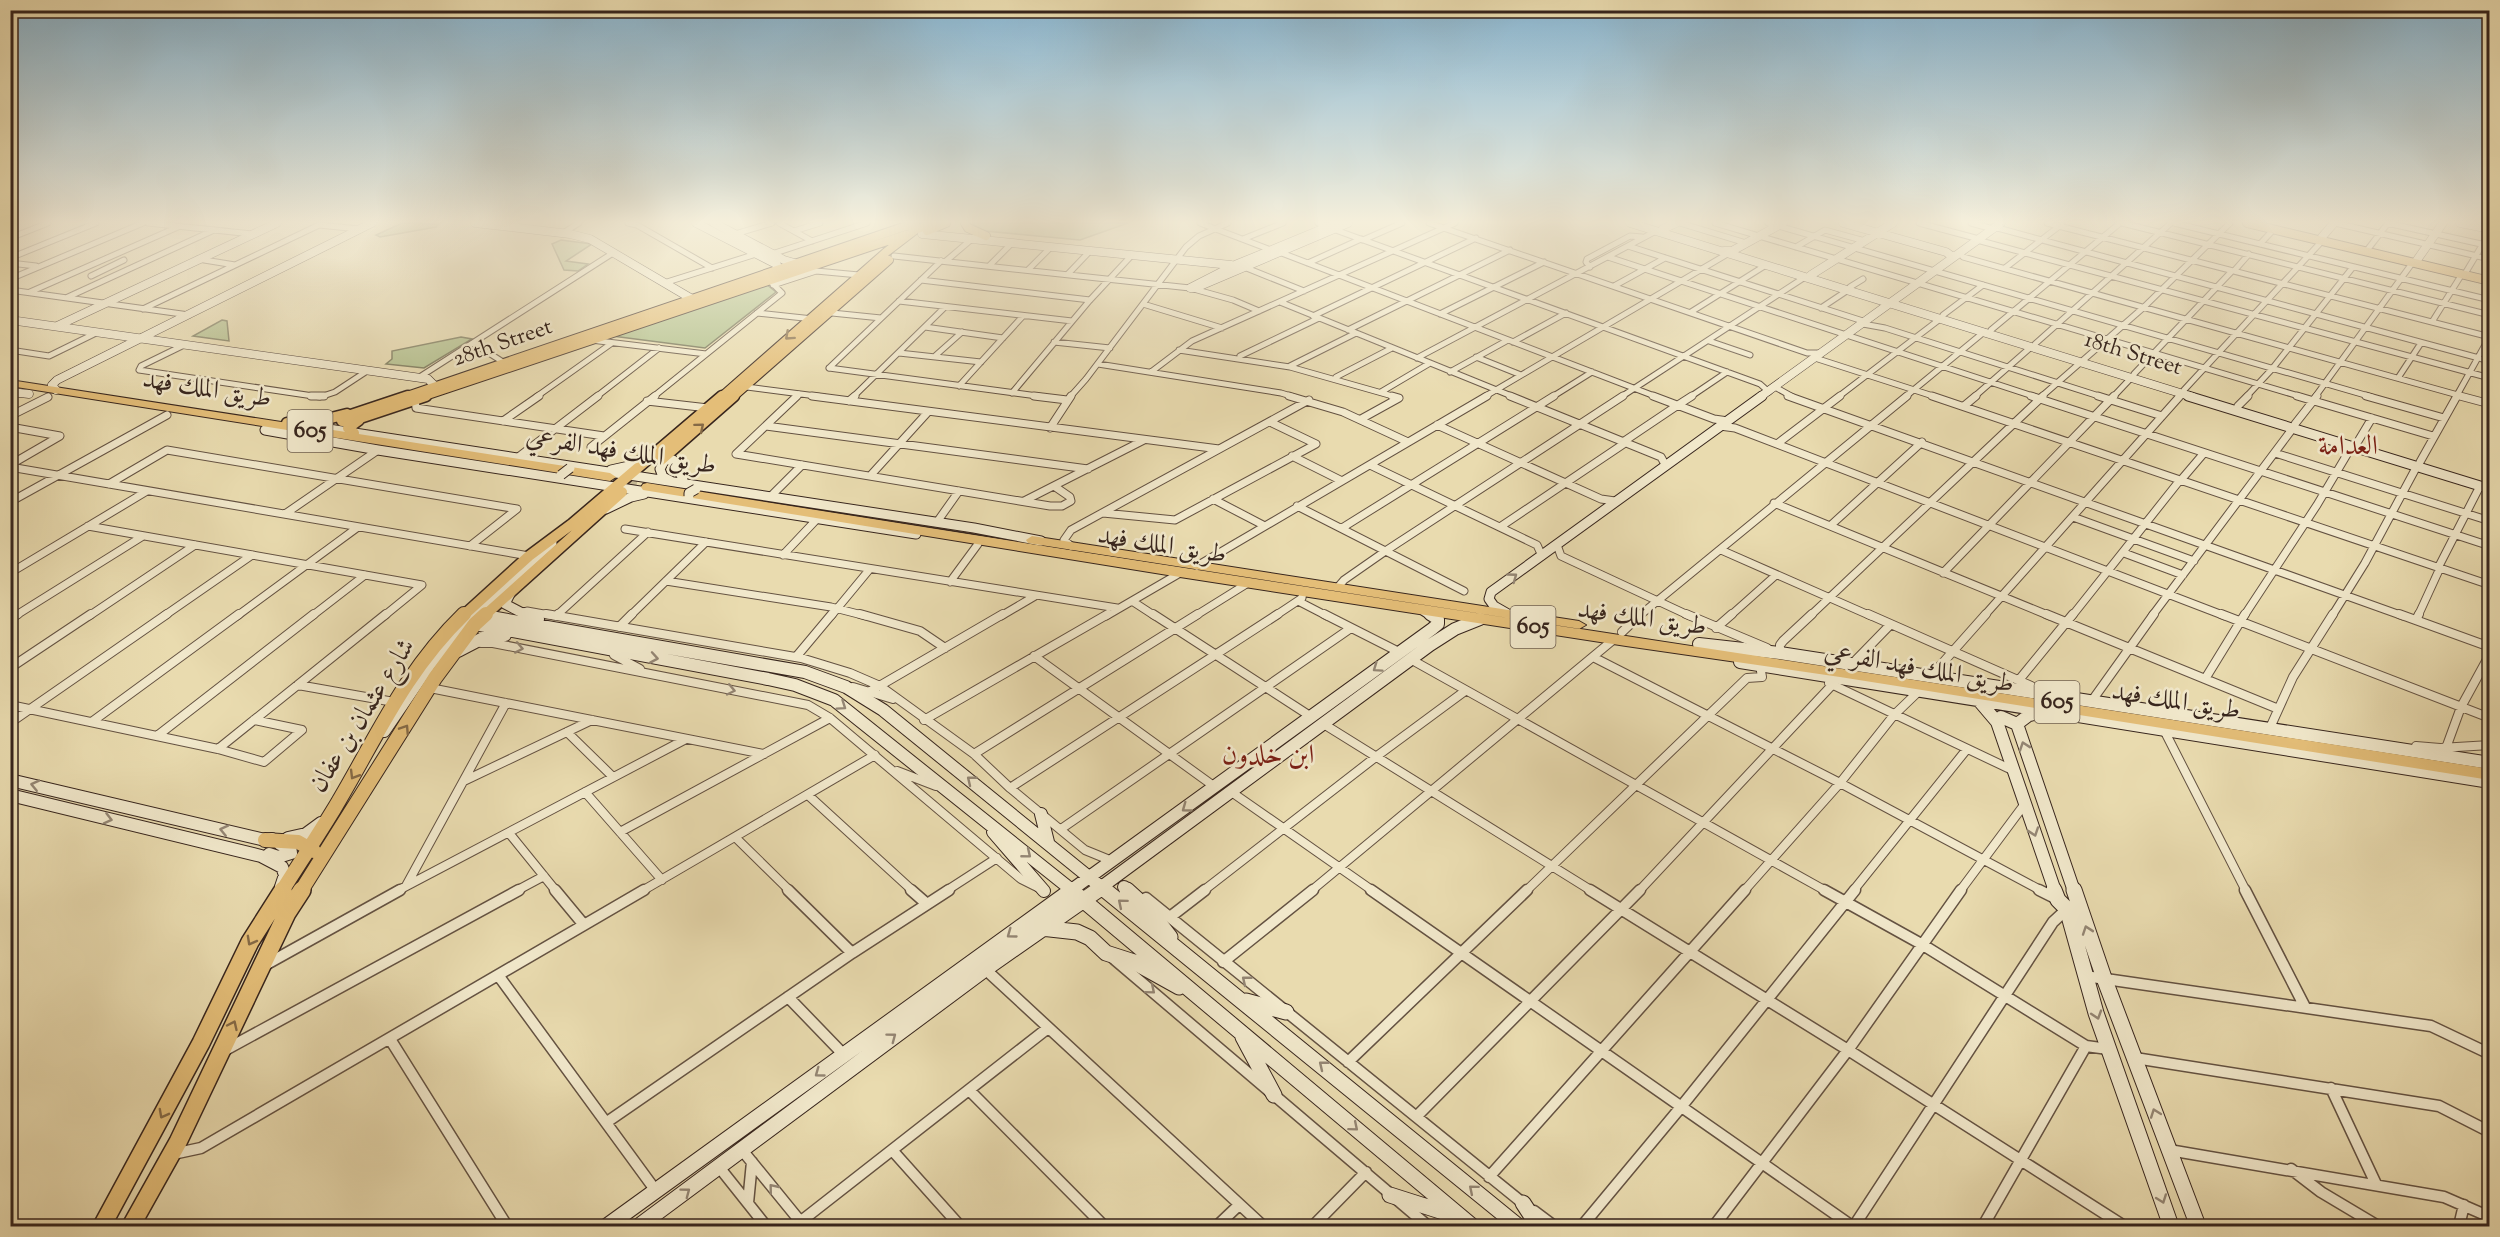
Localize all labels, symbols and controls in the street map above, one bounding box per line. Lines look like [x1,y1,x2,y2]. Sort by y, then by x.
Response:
street label: 28th Street [449,312,557,376]
street label: 18th Street [2080,325,2186,385]
one-way arrow [785,329,796,340]
street label: طريق الملك فهد [140,362,274,418]
road number: 605 [288,410,332,452]
street label: طريق الملك فهد الفرعي [523,419,719,486]
one-way arrow [693,423,704,434]
district label: العدامة [2318,428,2378,467]
street label: طريق الملك فهد [1095,518,1229,574]
one-way arrow [1506,573,1517,584]
street label: طريق الملك فهد [1575,592,1709,646]
road number: 605 [1510,606,1556,648]
street label: شارع عثمان بن عفان [301,632,426,801]
street label: طريق الملك فهد الفرعي [1821,634,2017,705]
one-way arrow [514,641,524,654]
one-way arrow [649,651,659,664]
one-way arrow [1373,661,1384,672]
street label: طريق الملك فهد [2109,674,2243,730]
road number: 605 [2034,681,2080,723]
one-way arrow [726,683,736,696]
one-way arrow [835,699,846,710]
one-way arrow [397,725,409,735]
district label: ابن خلدون [1222,737,1314,776]
one-way arrow [2019,741,2032,751]
one-way arrow [350,769,362,779]
one-way arrow [967,776,978,787]
one-way arrow [30,780,40,793]
one-way arrow [1182,801,1193,812]
one-way arrow [103,811,113,824]
one-way arrow [220,825,230,838]
one-way arrow [2027,826,2040,837]
one-way arrow [1020,847,1031,858]
one-way arrow [1118,900,1129,911]
one-way arrow [2082,925,2095,936]
one-way arrow [1006,926,1017,937]
one-way arrow [247,934,259,945]
one-way arrow [1242,976,1253,987]
one-way arrow [1144,983,1155,994]
one-way arrow [2090,1009,2102,1020]
one-way arrow [226,1020,238,1031]
one-way arrow [886,1034,897,1045]
one-way arrow [1319,1062,1330,1073]
one-way arrow [814,1066,825,1077]
one-way arrow [159,1108,170,1119]
one-way arrow [2150,1108,2163,1119]
one-way arrow [1347,1120,1358,1131]
one-way arrow [769,1184,780,1195]
one-way arrow [1469,1185,1480,1196]
one-way arrow [679,1188,690,1199]
one-way arrow [2154,1193,2167,1204]

